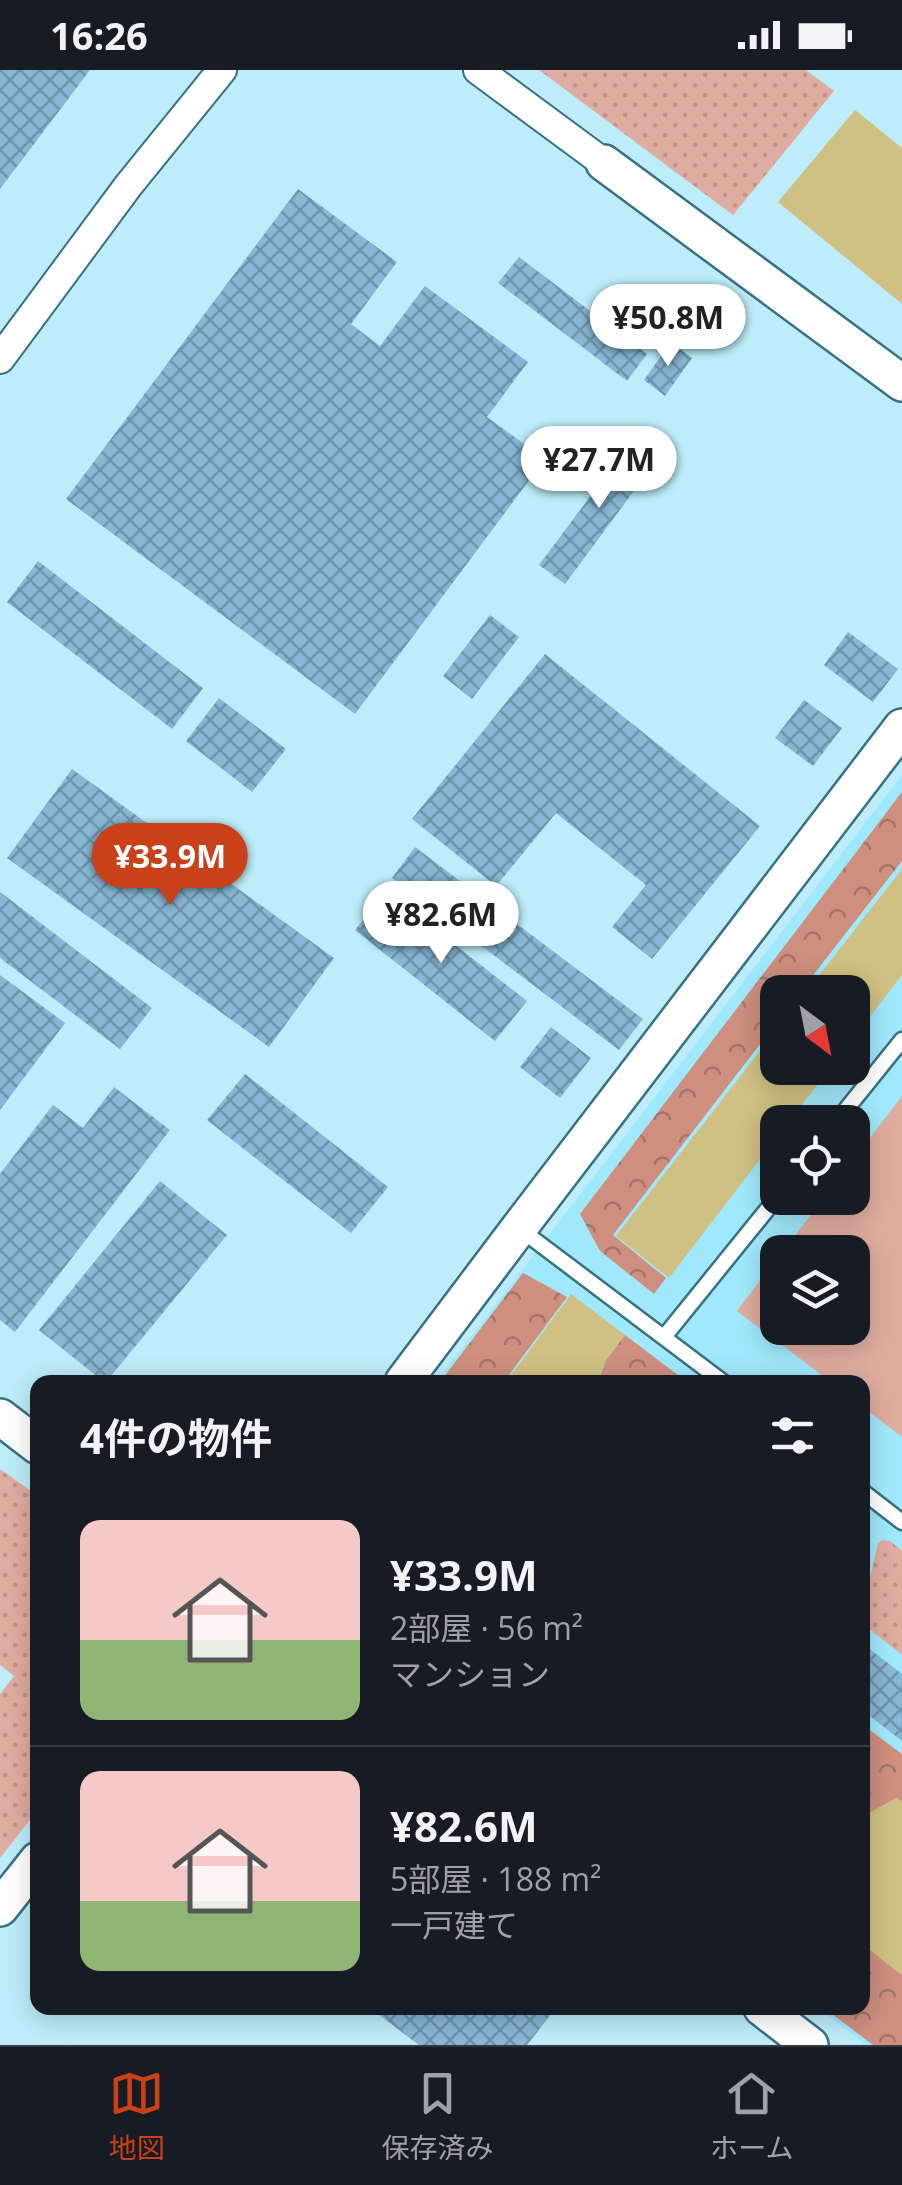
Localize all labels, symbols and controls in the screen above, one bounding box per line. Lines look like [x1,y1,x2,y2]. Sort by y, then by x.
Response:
text: 16:26 [50,9,148,61]
pin: ¥50.8M [587,284,749,369]
text: ¥50.8M [612,295,724,338]
pin: ¥27.7M [518,426,680,511]
text: ¥27.7M [543,437,655,480]
pin: ¥33.9M [89,823,251,908]
text: ¥33.9M [114,834,226,877]
pin: ¥82.6M [360,881,522,966]
text: ¥82.6M [385,892,497,935]
north arrow [760,975,870,1085]
map controls [760,975,870,1345]
button: locate [760,1105,870,1215]
button: layers [760,1235,870,1345]
icon: filters [765,1408,820,1463]
text: 4件の物件 [80,1409,272,1466]
text: ¥33.9M [390,1546,538,1603]
icon: home [160,1560,280,1680]
text: 2部屋 · 56 m² [390,1606,583,1649]
text: マンション [390,1652,550,1695]
text: ¥82.6M [390,1797,538,1854]
icon: home [160,1811,280,1931]
text: 5部屋 · 188 m² [390,1857,601,1900]
text: 一戸建て [390,1903,518,1946]
tab: 地図 [108,2066,164,2166]
tab: 保存済み [381,2066,493,2166]
tab: ホーム [710,2066,794,2166]

